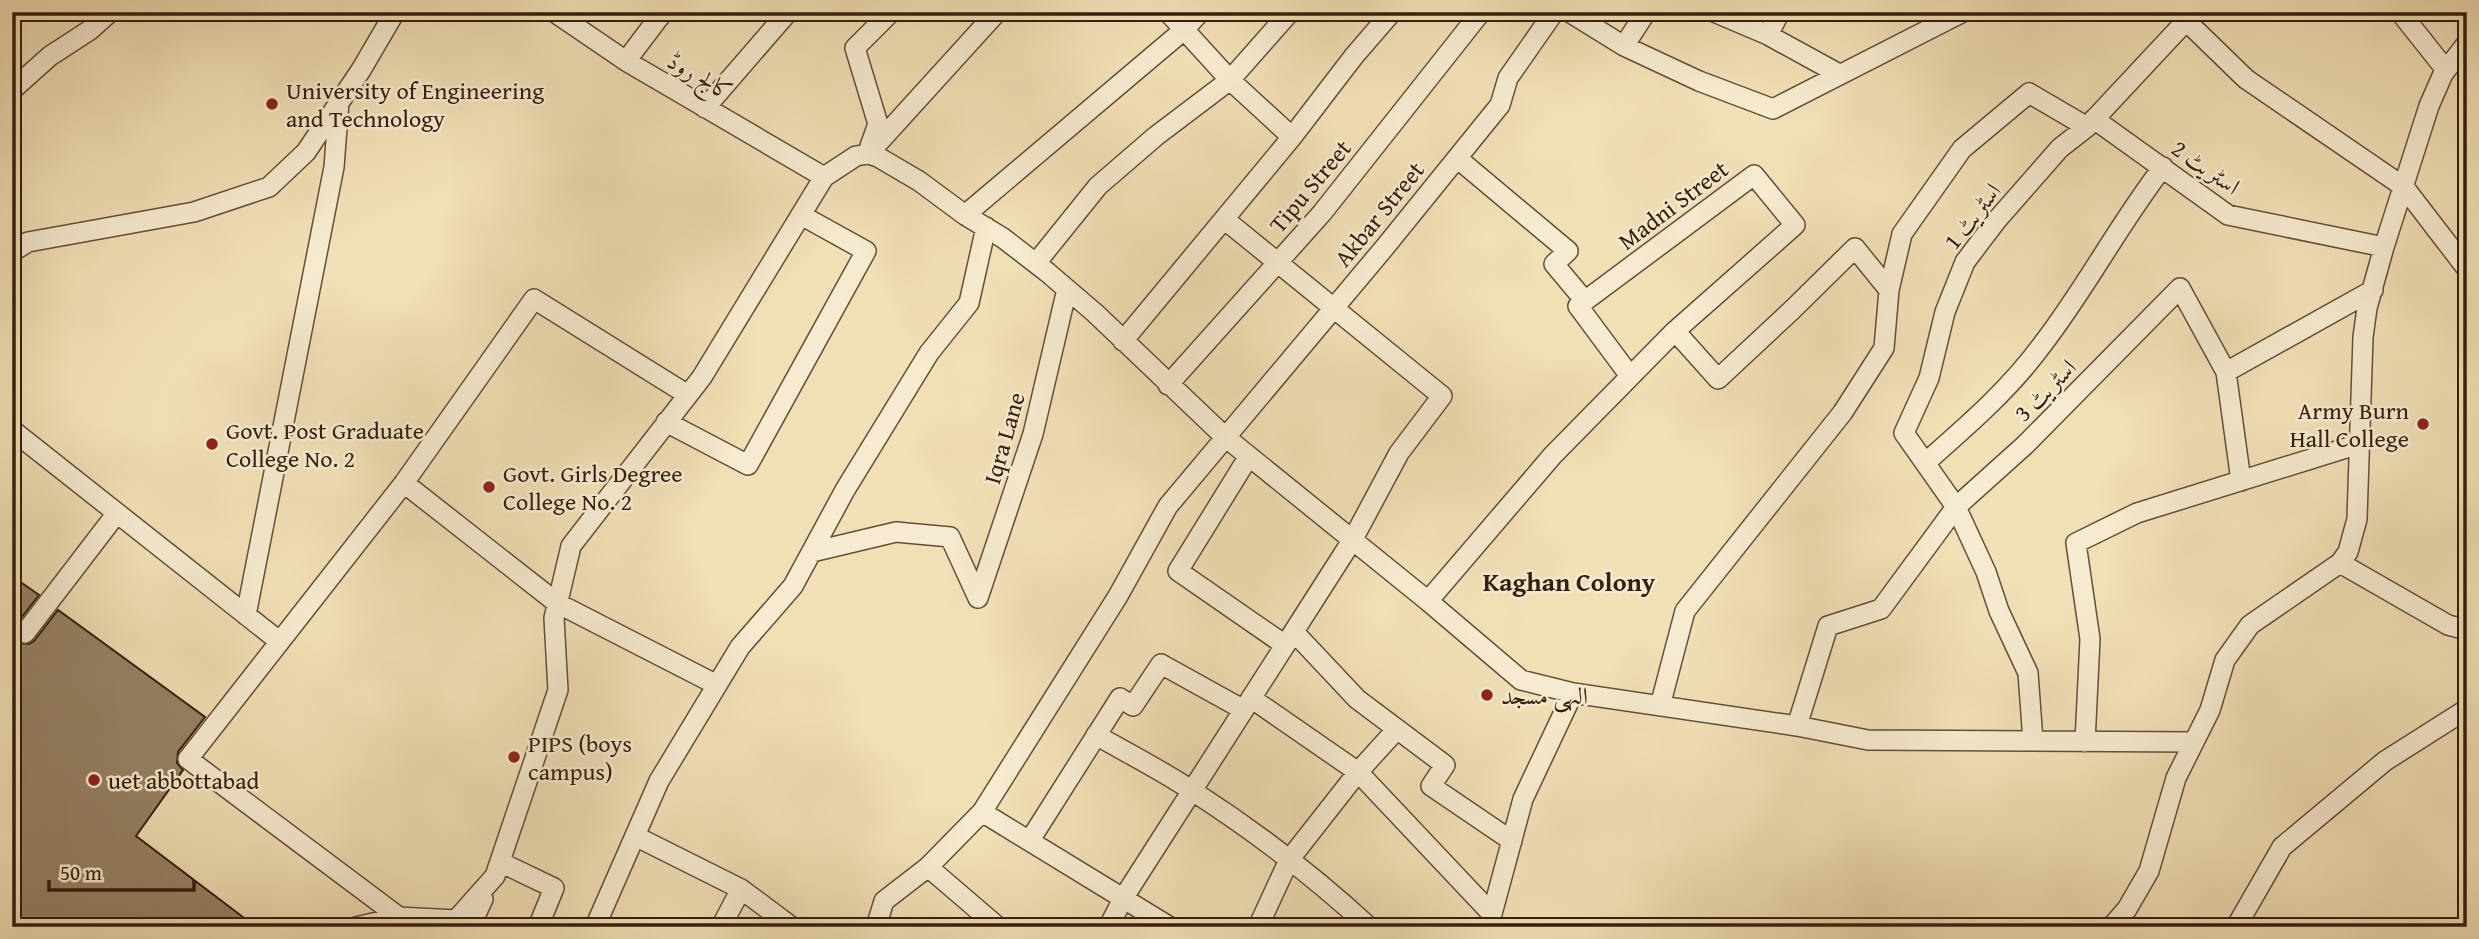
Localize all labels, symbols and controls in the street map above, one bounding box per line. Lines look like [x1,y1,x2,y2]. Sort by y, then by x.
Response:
street label: کالج روڈ [659,43,739,111]
place label: University of Engineering and Technology [286,73,544,136]
marker: University of Engineering and Technology [264,96,280,112]
street label: Tipu Street [1261,131,1360,240]
street label: اسٹریٹ 2 [2165,131,2247,203]
street label: Madni Street [1611,152,1736,258]
street label: Akbar Street [1326,153,1433,274]
street label: اسٹریٹ 1 [1935,175,2009,257]
street label: اسٹریٹ 3 [2006,351,2084,429]
street label: Iqra Lane [974,388,1034,488]
place label: Army Burn Hall College [2290,393,2410,456]
place label: Govt. Post Graduate College No. 2 [226,413,424,476]
marker: Army Burn Hall College [2415,416,2431,432]
marker: Govt. Post Graduate College No. 2 [204,436,220,452]
place label: Govt. Girls Degree College No. 2 [503,456,683,519]
marker: Govt. Girls Degree College No. 2 [481,479,497,495]
district label: Kaghan Colony [1483,562,1656,601]
place label: الہی مسجد [1501,678,1588,713]
marker: الہی مسجد [1479,687,1495,703]
place label: PIPS (boys campus) [528,726,632,789]
marker: PIPS (boys campus) [506,749,522,765]
place label: uet abbottabad [108,763,259,798]
marker: uet abbottabad [86,772,102,788]
scale bar [49,848,194,892]
text: 50 m [60,857,102,888]

